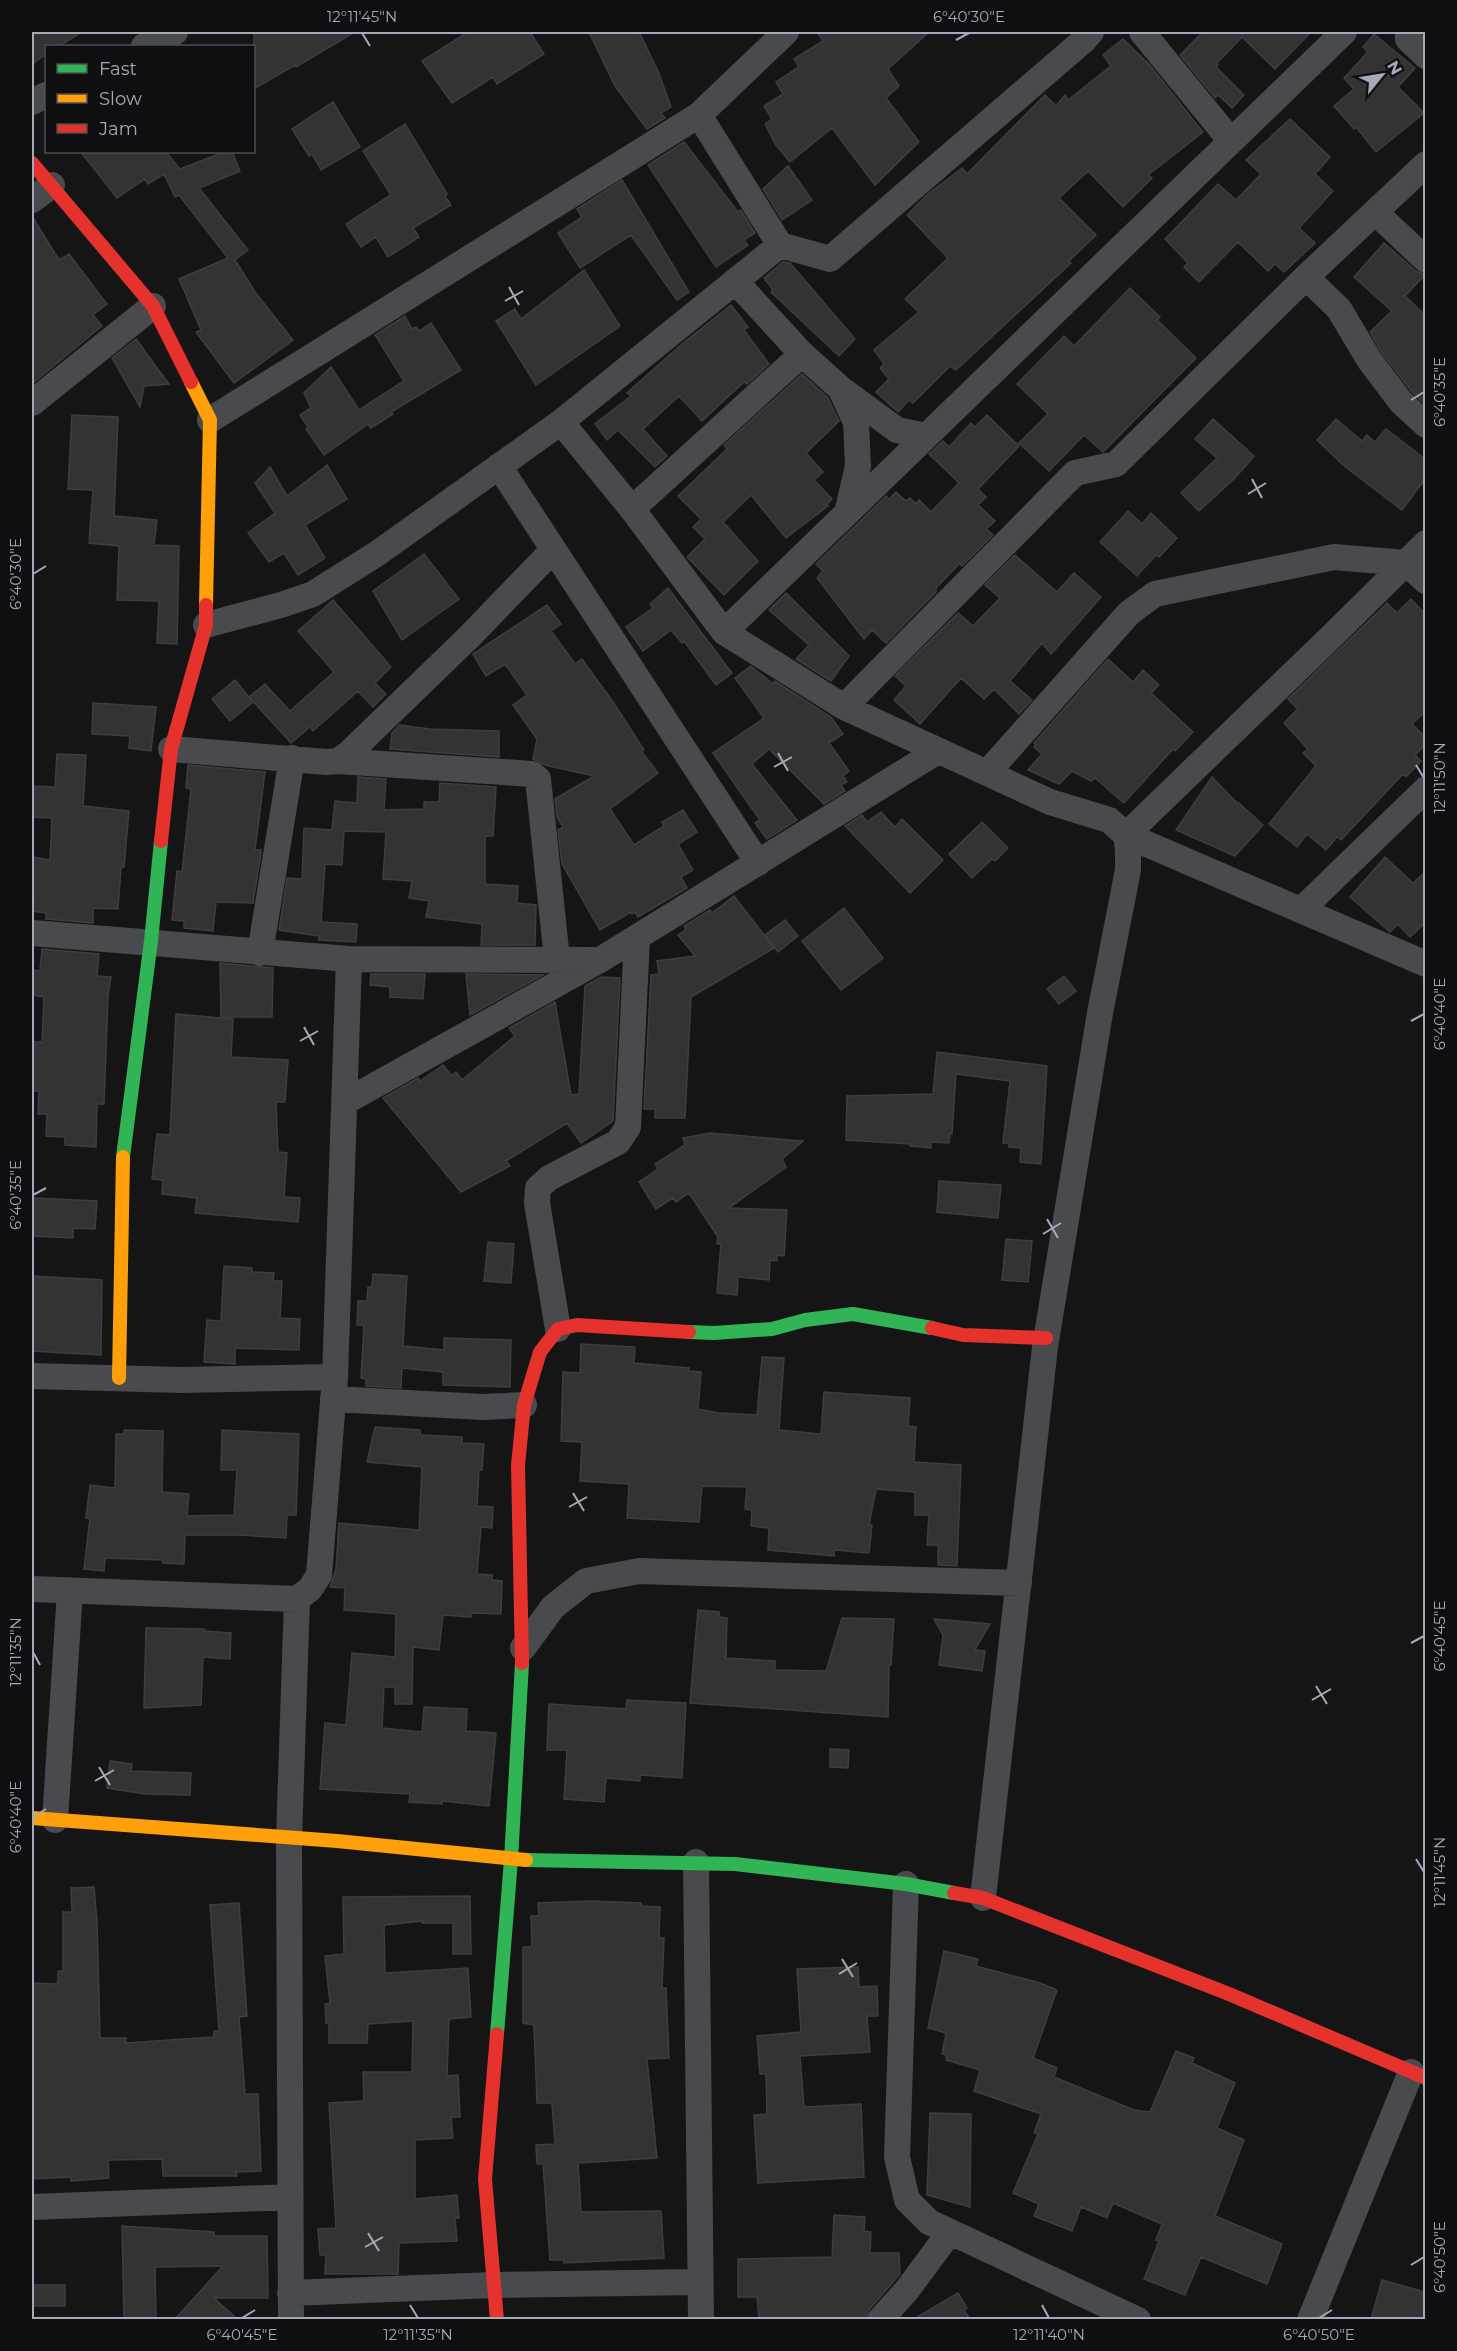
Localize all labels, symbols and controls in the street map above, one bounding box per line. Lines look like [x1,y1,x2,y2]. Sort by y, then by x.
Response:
text: 12°11'45"N [327,7,397,26]
text: 6°40'30"E [933,7,1005,26]
legend [45,45,255,153]
north arrow [1352,45,1412,105]
text: N [1383,57,1406,78]
text: Fast [99,58,137,80]
text: Slow [99,88,142,110]
text: Jam [98,118,138,140]
text: 6°40'35"E [1430,357,1449,427]
text: 6°40'30"E [6,538,25,610]
text: 12°11'50"N [1430,742,1449,814]
text: 6°40'40"E [1430,978,1449,1050]
text: 6°40'35"E [6,1160,25,1230]
text: 6°40'45"E [1430,1601,1449,1671]
text: 12°11'35"N [6,1617,25,1687]
text: 6°40'40"E [6,1781,25,1853]
text: 12°11'45"N [1430,1837,1449,1907]
text: 6°40'50"E [1430,2221,1449,2293]
text: 6°40'45"E [207,2325,277,2344]
text: 12°11'35"N [383,2325,453,2344]
text: 12°11'40"N [1013,2325,1085,2344]
text: 6°40'50"E [1283,2325,1355,2344]

